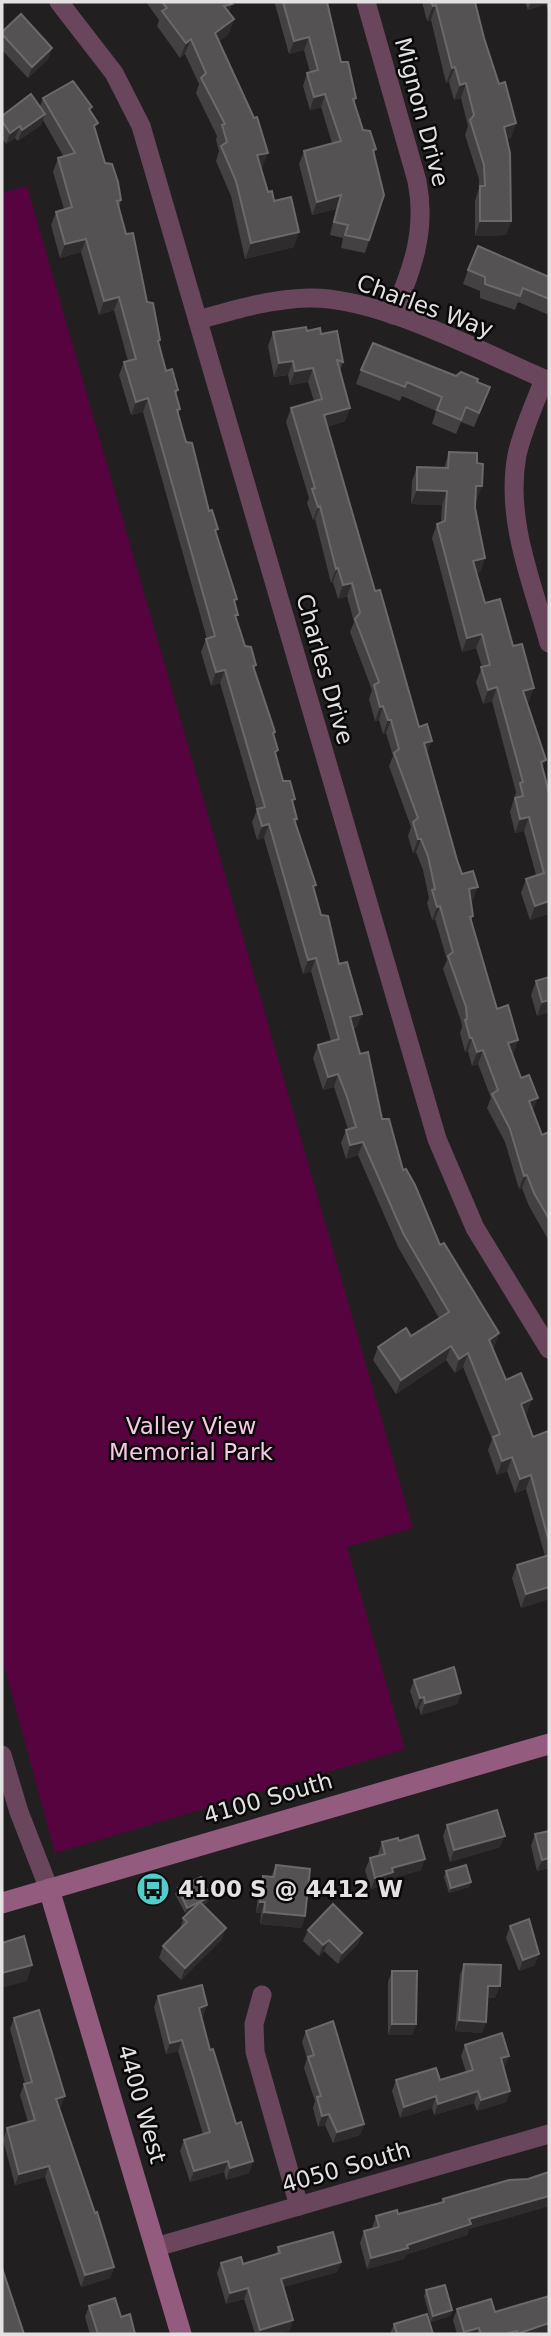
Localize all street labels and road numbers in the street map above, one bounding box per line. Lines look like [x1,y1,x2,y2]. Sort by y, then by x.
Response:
street label: Mignon Drive [390,35,454,189]
street label: Charles Way [353,269,497,343]
street label: Charles Drive [291,591,359,747]
street label: 4100 South [201,1767,335,1829]
street label: 4400 West [113,2042,171,2166]
street label: 4050 South [279,2136,413,2198]

